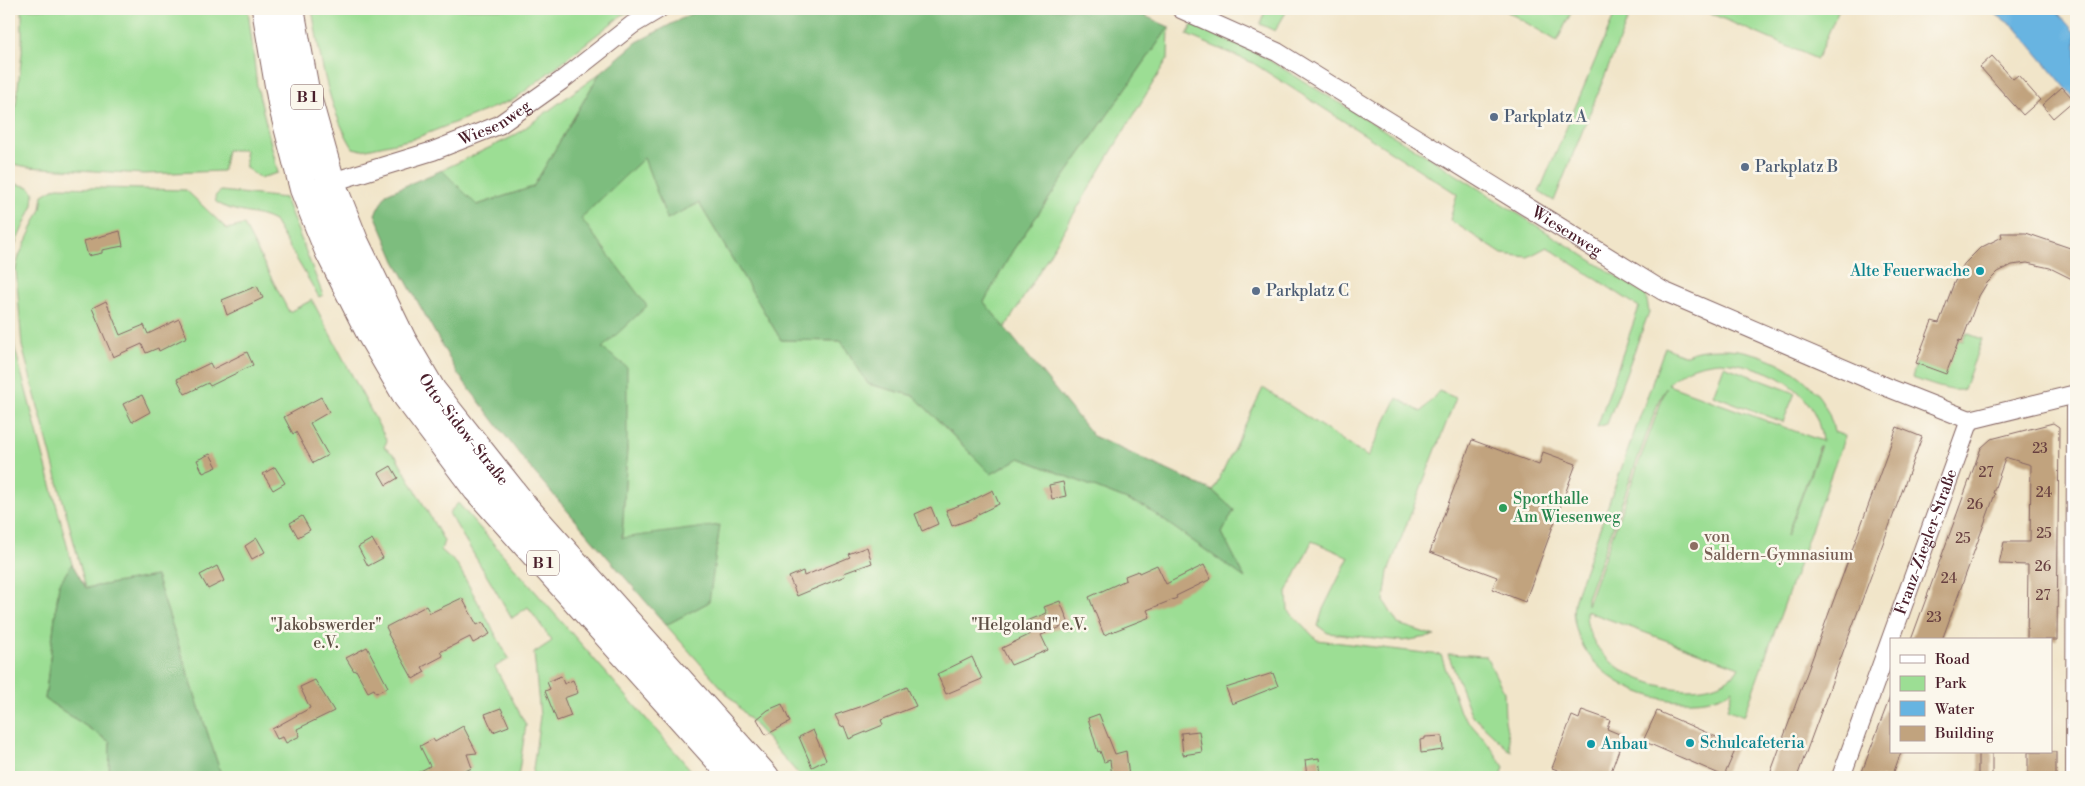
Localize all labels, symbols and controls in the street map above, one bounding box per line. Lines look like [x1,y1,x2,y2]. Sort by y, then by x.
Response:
road number: B 1 [291,84,323,110]
street label: Wiesenweg [455,95,535,150]
place label: Parkplatz A [1504,107,1588,127]
marker: Parkplatz A [1488,111,1500,123]
place label: Parkplatz B [1755,157,1838,177]
marker: Parkplatz B [1739,161,1751,173]
street label: Wiesenweg [1527,202,1606,261]
place label: Alte Feuerwache [1849,261,1970,281]
marker: Alte Feuerwache [1974,265,1986,277]
place label: Parkplatz C [1266,281,1349,301]
marker: Parkplatz C [1250,285,1262,297]
street label: Otto-Sidow-Straße [414,370,513,489]
house number: 23 [2032,440,2048,458]
house number: 27 [1979,464,1993,482]
street label: Franz-Ziegler-Straße [1890,466,1961,617]
house number: 24 [2036,484,2052,502]
place label: Sporthalle Am Wiesenweg [1512,489,1621,527]
house number: 26 [1967,496,1984,514]
marker: Sporthalle Am Wiesenweg [1497,502,1509,514]
house number: 25 [2036,525,2052,543]
place label: von Saldern-Gymnasium [1703,527,1853,565]
house number: 25 [1955,530,1971,548]
marker: von Saldern-Gymnasium [1688,540,1700,552]
road number: B 1 [527,550,559,576]
house number: 26 [2035,558,2052,576]
house number: 24 [1941,570,1957,588]
house number: 27 [2036,587,2050,605]
house number: 23 [1926,609,1942,627]
park label: "Jakobswerder" e.V. [271,615,381,653]
park label: "Helgoland" e.V. [971,615,1087,635]
legend [1890,638,2052,754]
text: Road [1935,650,1970,669]
text: Park [1935,674,1967,693]
text: Water [1934,700,1975,719]
text: Building [1934,724,1994,743]
place label: Schulcafeteria [1700,733,1805,753]
place label: Anbau [1600,734,1648,754]
marker: Schulcafeteria [1684,737,1696,749]
marker: Anbau [1585,738,1597,750]

